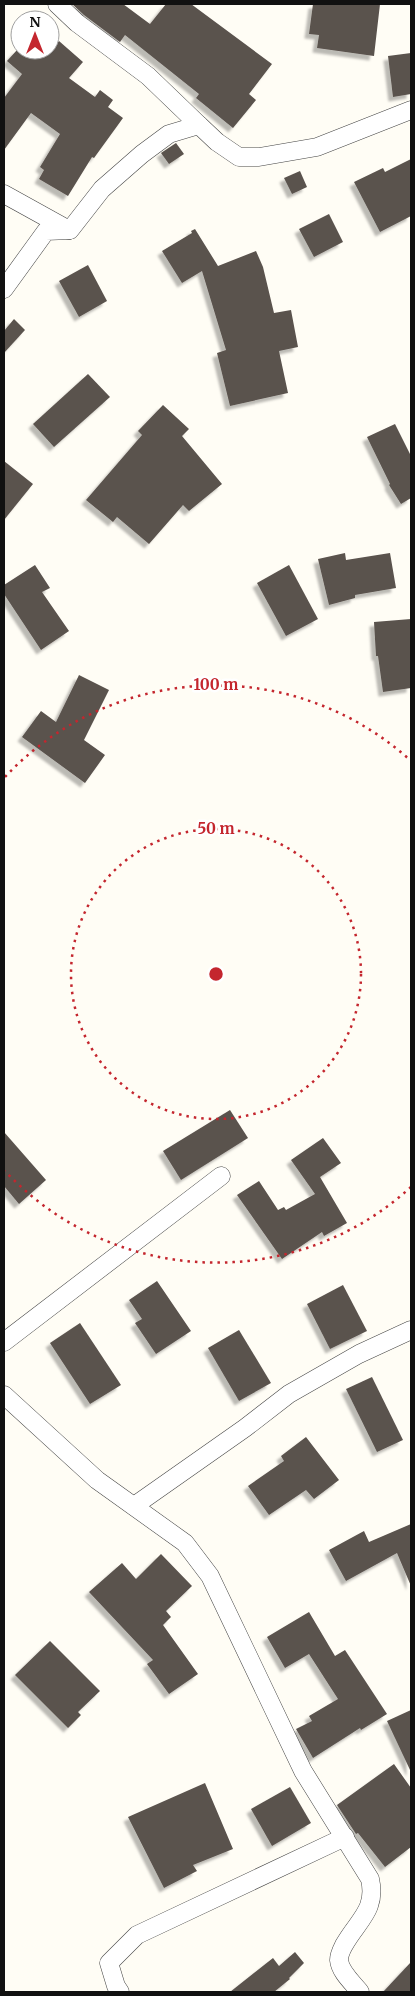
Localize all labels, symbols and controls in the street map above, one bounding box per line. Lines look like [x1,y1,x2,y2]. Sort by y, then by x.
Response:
north arrow [10,10,60,60]
text: N [29,13,41,31]
text: 100 m [194,675,238,694]
text: 50 m [197,819,235,838]
centre of rings [207,965,225,983]

